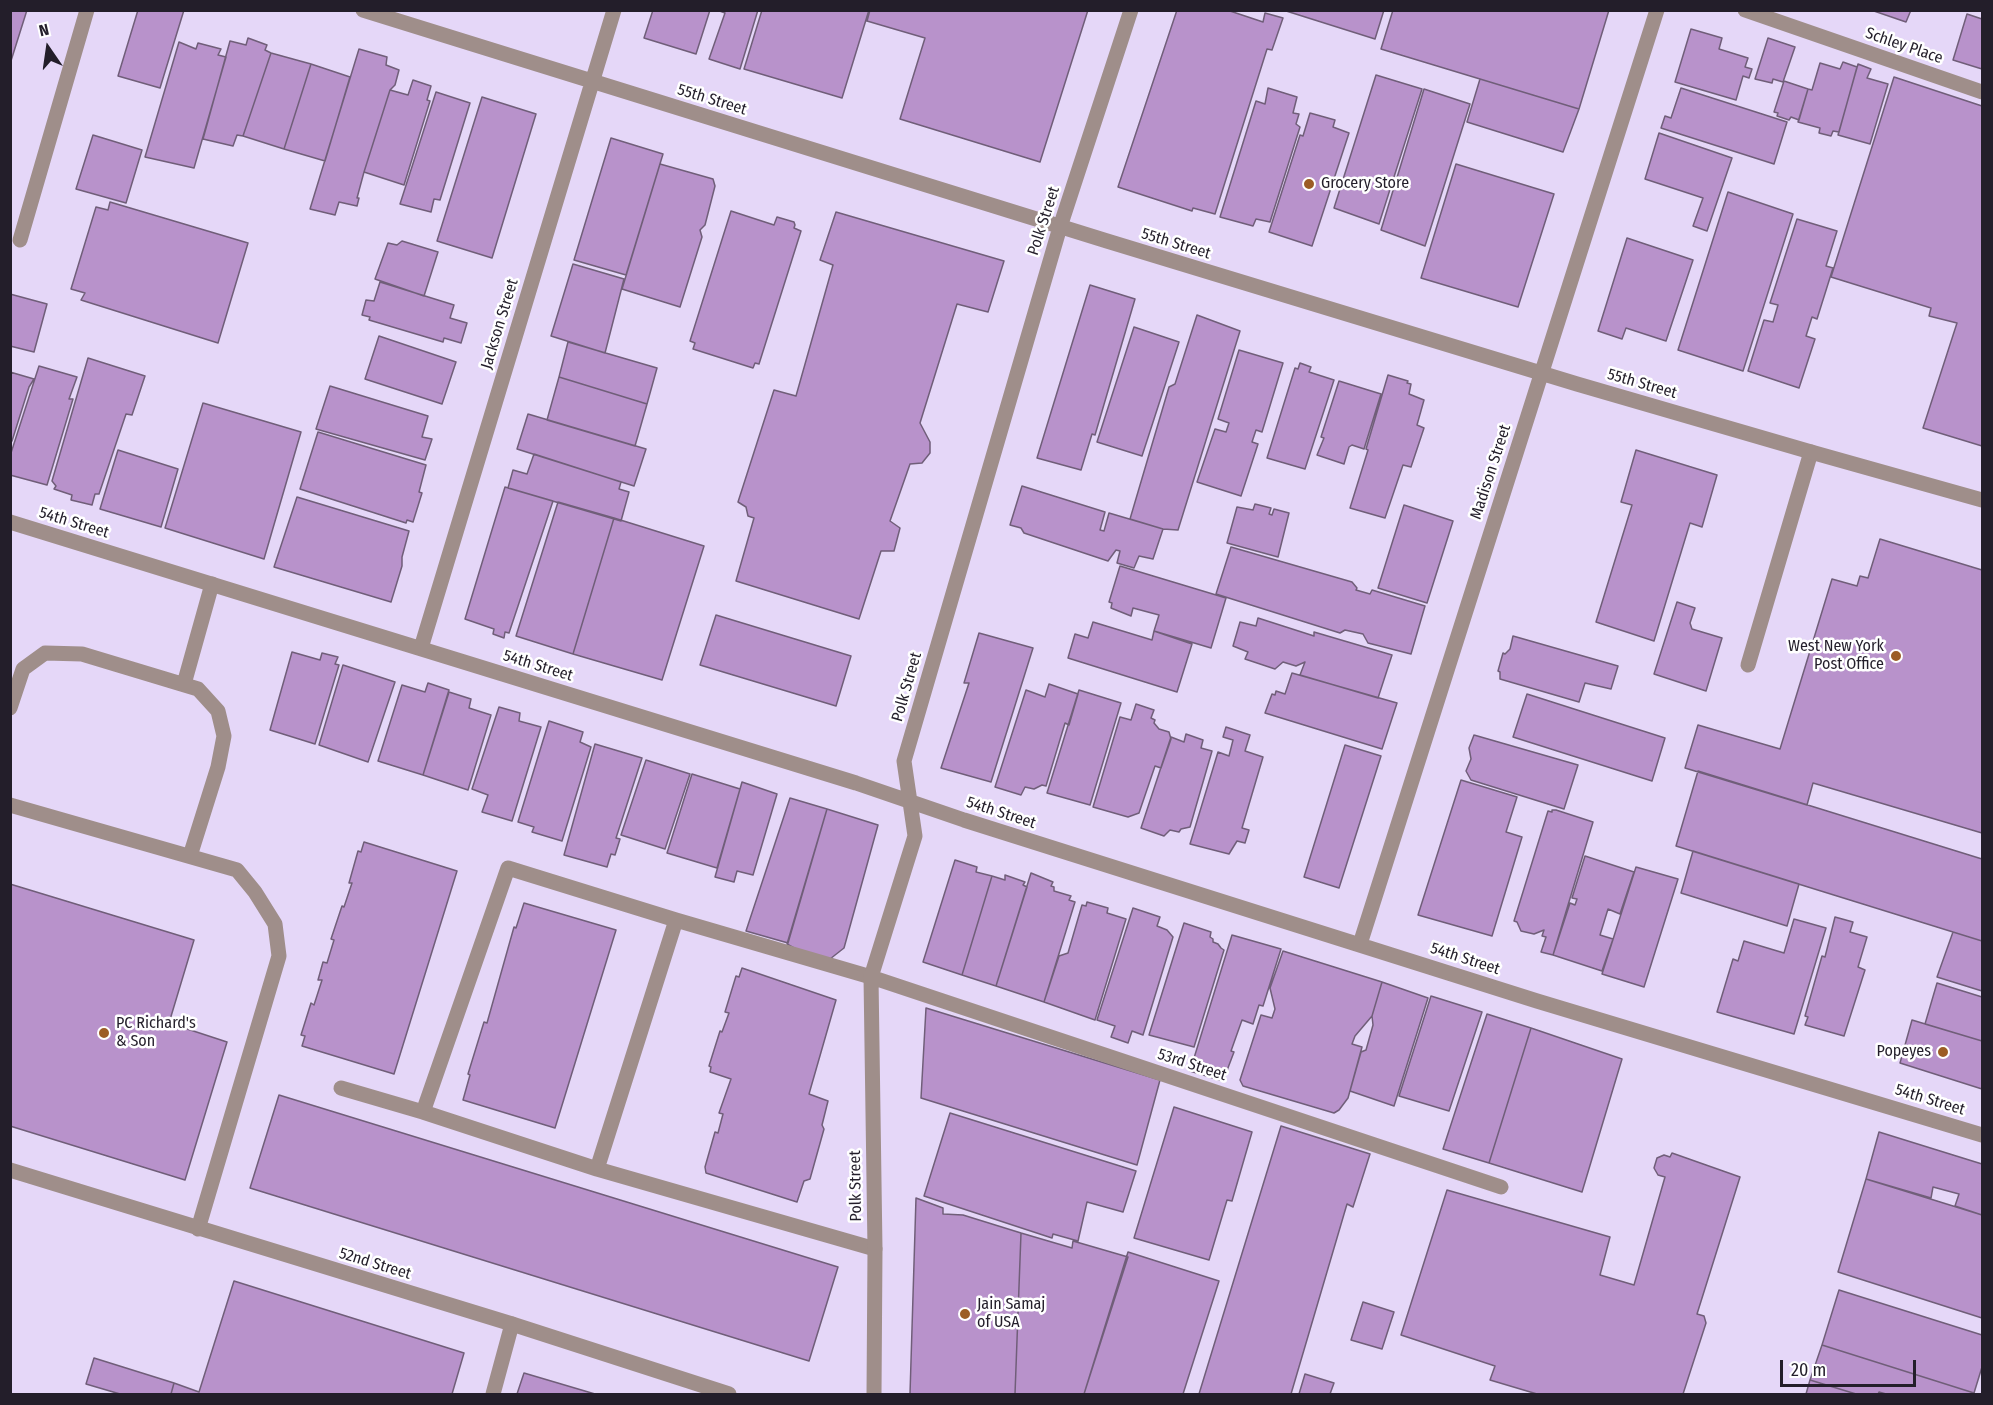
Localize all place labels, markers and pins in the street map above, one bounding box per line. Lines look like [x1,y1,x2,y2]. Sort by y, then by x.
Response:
place label: Grocery Store [1321,174,1409,194]
marker: Grocery Store [1302,177,1316,191]
place label: West New York Post Office [1788,637,1884,675]
marker: West New York Post Office [1889,649,1903,663]
place label: PC Richard's & Son [116,1014,196,1052]
marker: PC Richard's & Son [97,1026,111,1040]
place label: Popeyes [1877,1042,1931,1062]
marker: Popeyes [1936,1045,1950,1059]
place label: Jain Samaj of USA [977,1295,1045,1333]
marker: Jain Samaj of USA [958,1307,972,1321]

